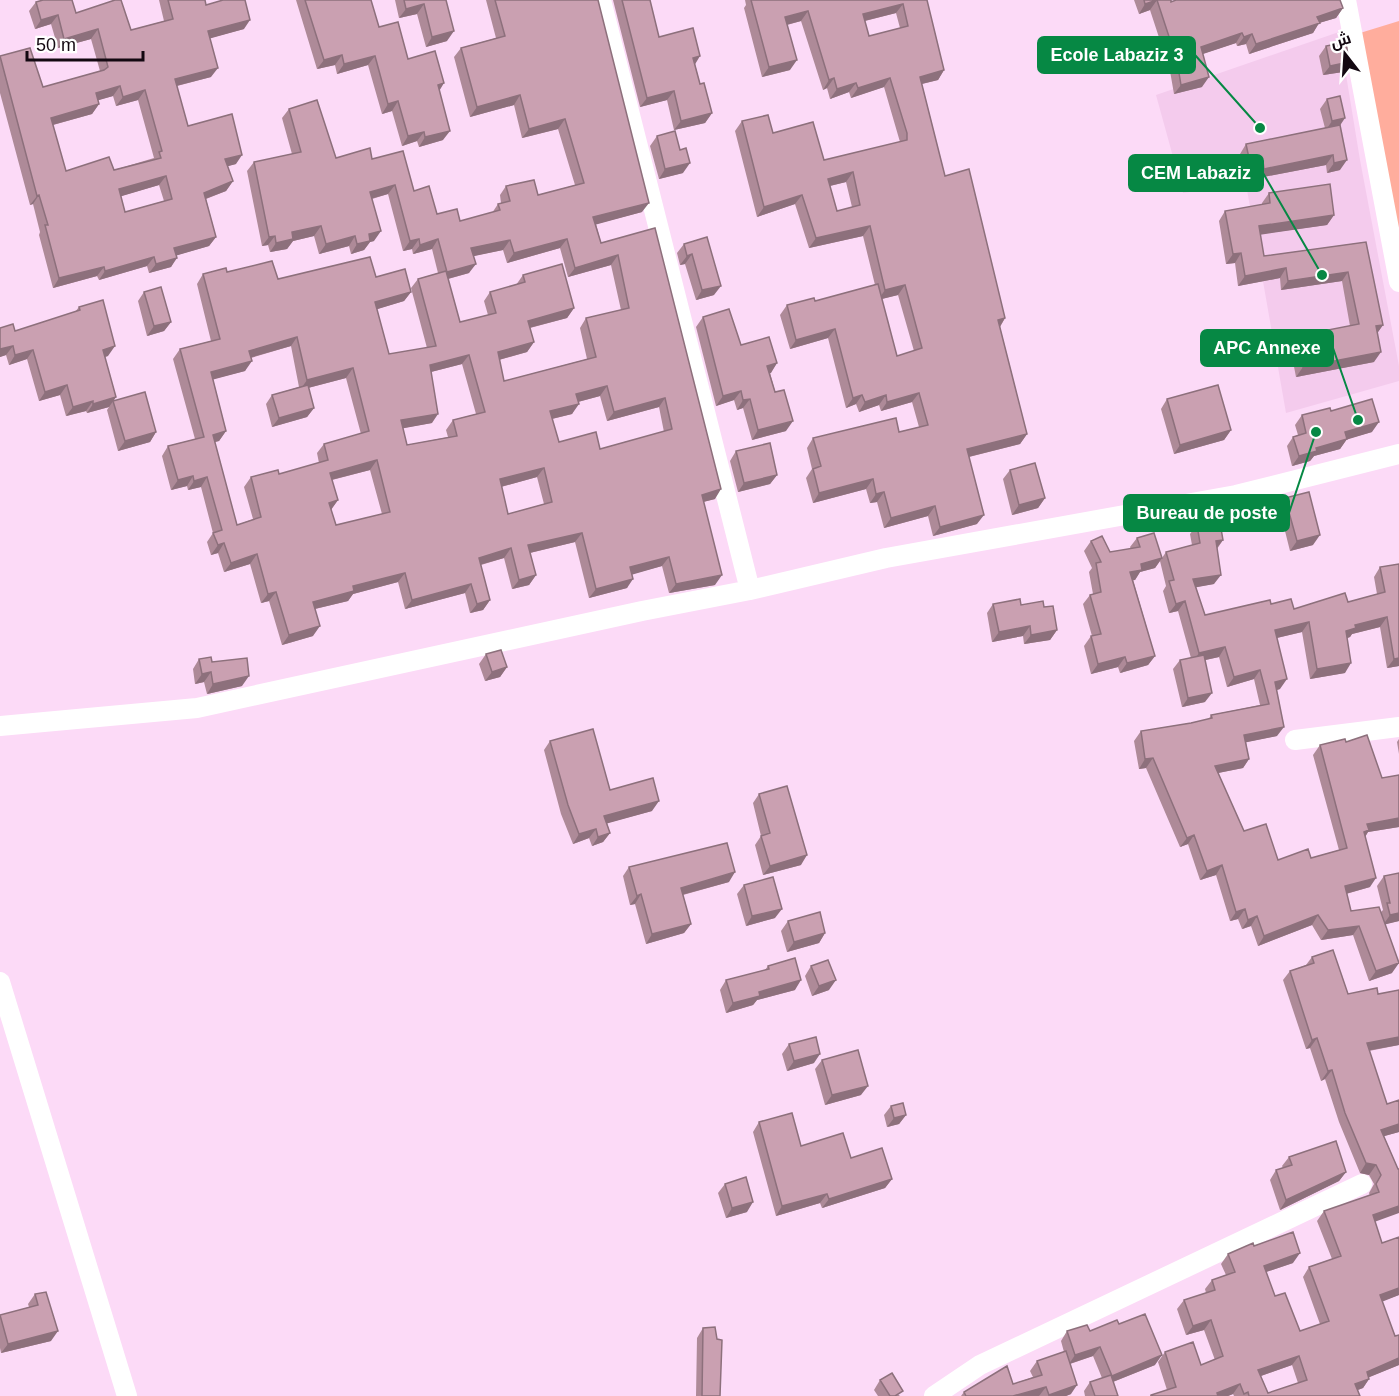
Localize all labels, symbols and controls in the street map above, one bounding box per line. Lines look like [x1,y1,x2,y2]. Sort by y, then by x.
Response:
scale bar [27,24,142,62]
north arrow [1315,24,1375,84]
text: ش [1328,29,1353,52]
text: 50 m [36,35,76,55]
callout: Ecole Labaziz 3 [1038,37,1195,73]
text: Ecole Labaziz 3 [1050,45,1184,65]
callout: CEM Labaziz [1129,155,1263,191]
text: CEM Labaziz [1141,163,1251,183]
callout: APC Annexe [1201,330,1333,366]
text: APC Annexe [1213,338,1321,358]
callout: Bureau de poste [1124,495,1289,531]
text: Bureau de poste [1136,503,1278,523]

